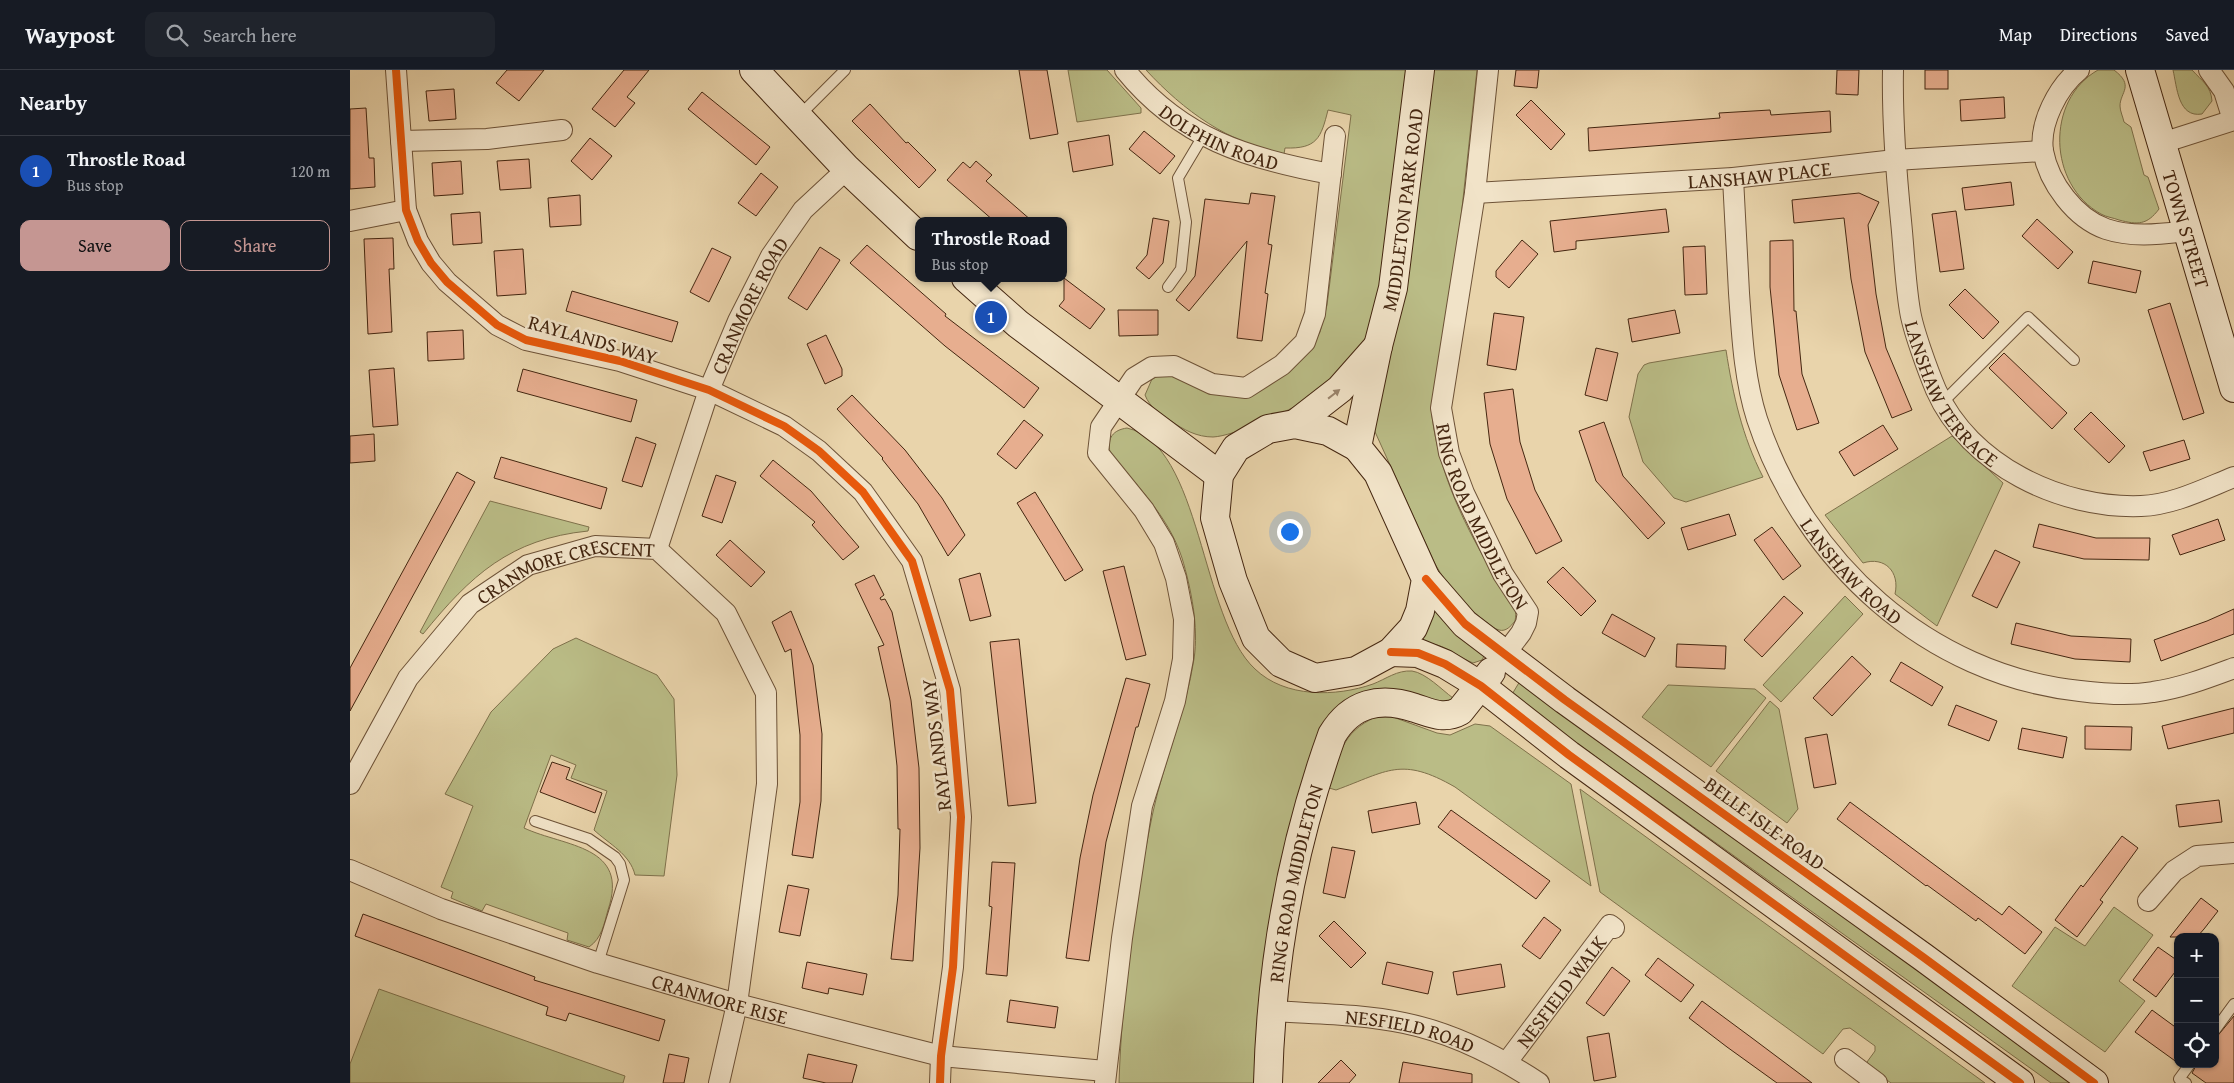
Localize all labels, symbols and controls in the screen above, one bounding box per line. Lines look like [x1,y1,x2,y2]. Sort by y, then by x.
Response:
search box [145,12,495,57]
text: Waypost [25,17,115,52]
icon: search [163,21,191,49]
text: Search here [203,21,297,49]
text: Map [1999,21,2032,48]
text: Directions [2060,21,2137,48]
text: Saved [2165,21,2209,48]
text: Nearby [20,87,87,118]
street label: DOLPHIN ROAD [1154,97,1282,177]
street label: MIDDLETON PARK ROAD [1373,106,1430,314]
text: Throstle Road [67,145,185,173]
street label: LANSHAW PLACE [1687,153,1832,195]
text: 1 [32,159,40,183]
text: 120 m [290,159,330,183]
street label: TOWN STREET [2156,167,2218,292]
text: Bus stop [67,173,123,197]
popup [915,217,1067,282]
button: Save [20,220,170,271]
button: Share [180,220,330,271]
text: Throstle Road [932,224,1050,252]
street label: CRANMORE ROAD [703,231,795,378]
text: Bus stop [932,252,988,276]
pin: 1 [975,298,1007,336]
street label: RAYLANDS WAY [525,307,661,371]
street label: LANSHAW TERRACE [1898,317,2005,473]
one-way arrow [1327,388,1340,399]
street label: RING ROAD MIDDLETON [1429,421,1537,615]
street label: LANSHAW ROAD [1794,512,1909,631]
your location [1277,519,1303,545]
street label: CRANMORE CRESCENT [470,531,656,611]
street label: RAYLANDS WAY [914,677,958,813]
street label: BELLE ISLE ROAD [1699,769,1831,877]
street label: RING ROAD MIDDLETON [1261,781,1329,984]
street label: NESFIELD WALK [1508,928,1613,1053]
map controls [2174,933,2219,1068]
button: + [2174,933,2219,978]
street label: CRANMORE RISE [649,965,791,1031]
button: − [2174,978,2219,1023]
street label: NESFIELD ROAD [1344,1001,1480,1060]
button: locate [2174,1023,2219,1068]

